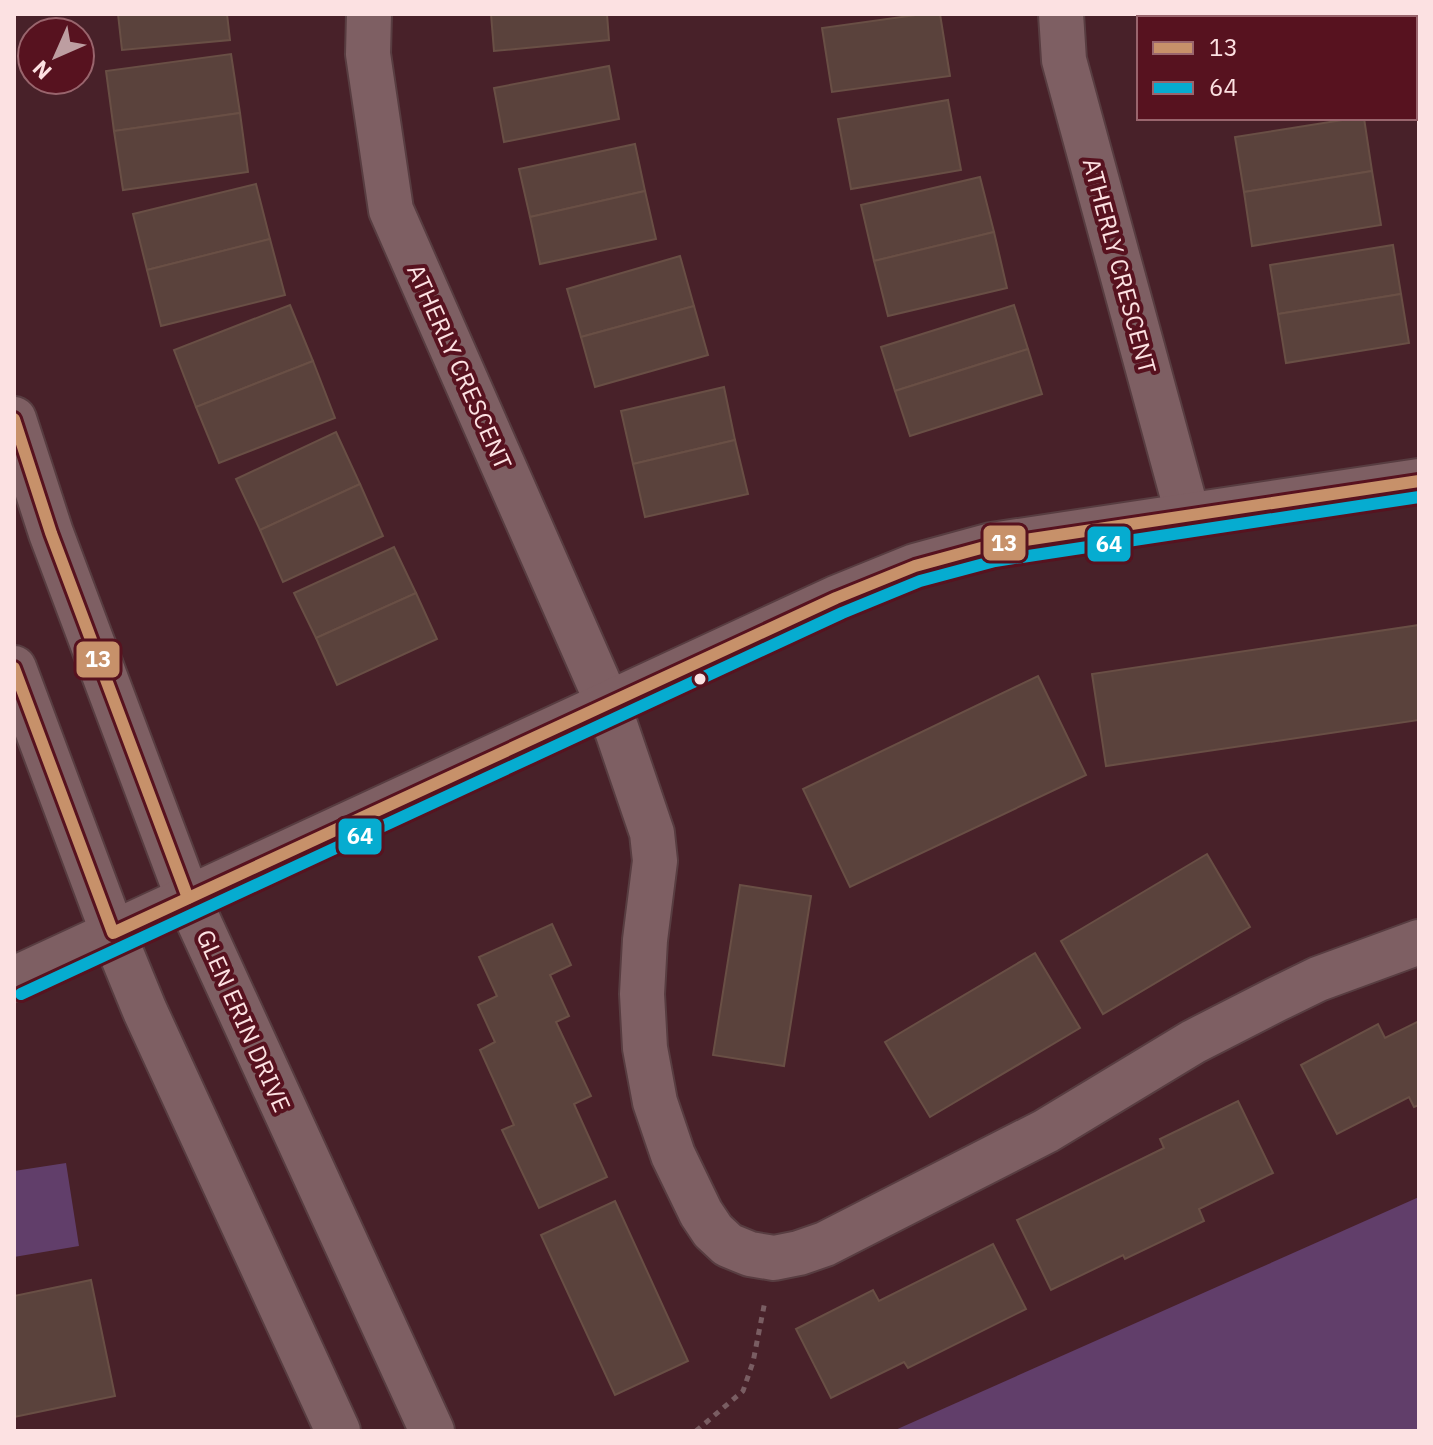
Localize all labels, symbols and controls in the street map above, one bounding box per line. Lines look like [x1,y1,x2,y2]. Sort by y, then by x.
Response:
north arrow [16,16,96,96]
legend [1137,16,1417,120]
text: 13 [1209,31,1238,63]
text: N [26,55,57,86]
text: 64 [1209,71,1238,103]
street label: ATHERLY CRESCENT [1076,154,1164,377]
street label: ATHERLY CRESCENT [400,259,520,475]
line badge: 13 [982,524,1027,562]
line badge: 64 [1086,525,1132,563]
text: 13 [991,528,1017,557]
text: 64 [1096,529,1122,558]
line badge: 13 [75,640,121,679]
text: 13 [85,644,111,673]
unlabelled marker [692,671,708,687]
line badge: 64 [337,817,383,856]
text: 64 [347,821,373,850]
street label: GLEN ERIN DRIVE [189,924,299,1117]

